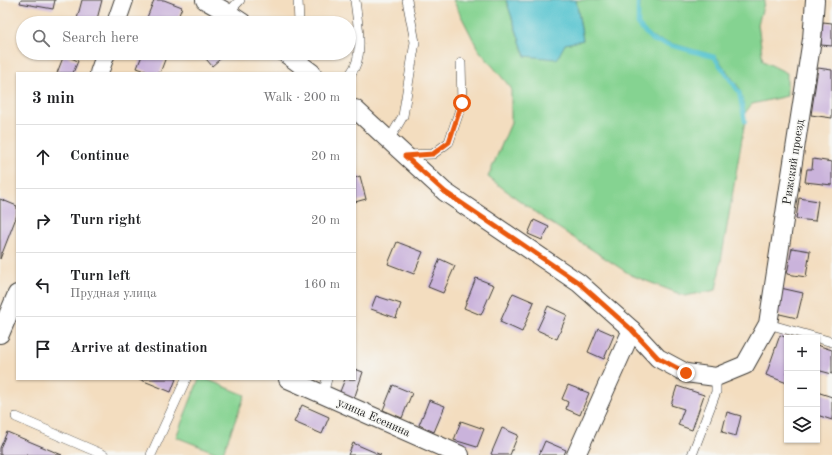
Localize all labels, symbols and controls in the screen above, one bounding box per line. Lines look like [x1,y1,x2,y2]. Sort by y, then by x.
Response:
search box [16,16,356,60]
icon: search [30,27,52,49]
text: Search here [62,31,139,46]
text: 3 min [32,90,75,107]
text: Walk · 200 m [263,91,340,104]
route start [453,94,471,112]
street label: Рижский проезд [781,119,807,206]
icon: ahead [32,146,54,168]
text: Continue [70,149,129,164]
text: 20 m [311,150,340,163]
icon: right [32,210,54,232]
text: Turn right [70,213,141,228]
text: 20 m [311,214,340,227]
text: Turn left [70,269,130,284]
icon: left [32,274,54,296]
text: 160 m [303,278,340,291]
text: Прудная улица [70,287,157,300]
map controls [784,335,820,443]
button: + [784,335,820,371]
icon: arrive [32,338,54,360]
text: Arrive at destination [70,341,208,356]
route end [677,364,695,382]
button: − [784,371,820,407]
street label: улица Есенина [335,396,412,439]
button: layers [784,407,820,443]

